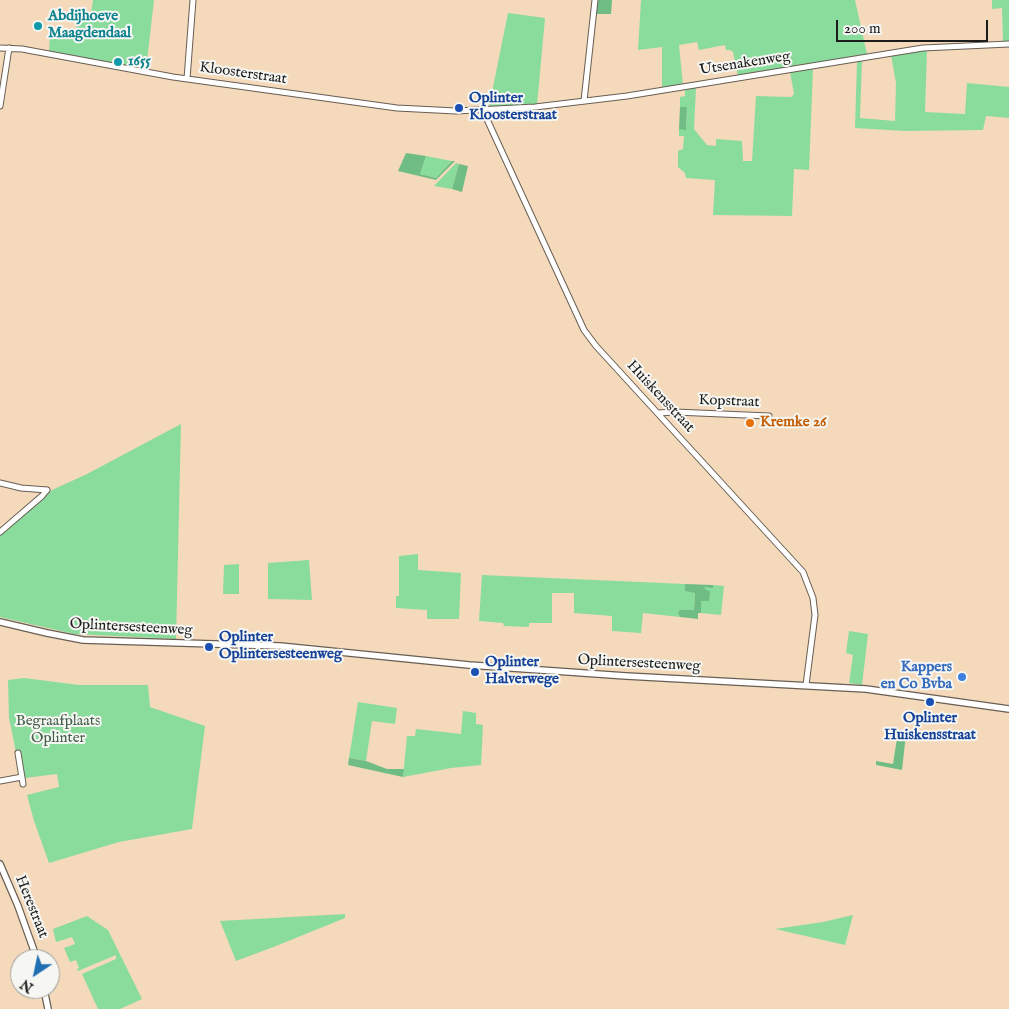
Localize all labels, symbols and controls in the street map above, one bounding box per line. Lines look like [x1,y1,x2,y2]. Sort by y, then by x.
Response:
place label: Abdijhoeve Maagdendaal [48,8,131,43]
scale bar [839,10,992,42]
text: 200 m [844,19,881,38]
marker: Abdijhoeve Maagdendaal [32,20,44,32]
street label: Utsenakenweg [698,48,792,80]
place label: 1655 [128,53,151,71]
marker: 1655 [112,56,124,68]
street label: Kloosterstraat [198,59,288,89]
place label: Oplinter Kloosterstraat [469,90,557,125]
marker: Oplinter Kloosterstraat [453,102,465,114]
street label: Huiskensstraat [622,357,698,437]
street label: Kopstraat [698,392,760,412]
place label: Kremke 26 [760,414,826,432]
marker: Kremke 26 [744,417,756,429]
street label: Oplintersesteenweg [69,616,193,640]
place label: Oplinter Oplintersesteenweg [219,629,342,664]
marker: Oplinter Oplintersesteenweg [203,641,215,653]
street label: Oplintersesteenweg [577,652,701,676]
place label: Oplinter Halverwege [485,654,559,689]
place label: Kappers en Co Bvba [881,659,952,694]
marker: Oplinter Halverwege [469,666,481,678]
marker: Kappers en Co Bvba [956,671,968,683]
marker: Oplinter Huiskensstraat [924,696,936,708]
place label: Oplinter Huiskensstraat [884,710,976,745]
park label: Begraafplaats Oplinter [16,713,100,748]
street label: Herestraat [10,873,52,941]
north arrow [10,949,60,999]
text: N [17,975,37,996]

